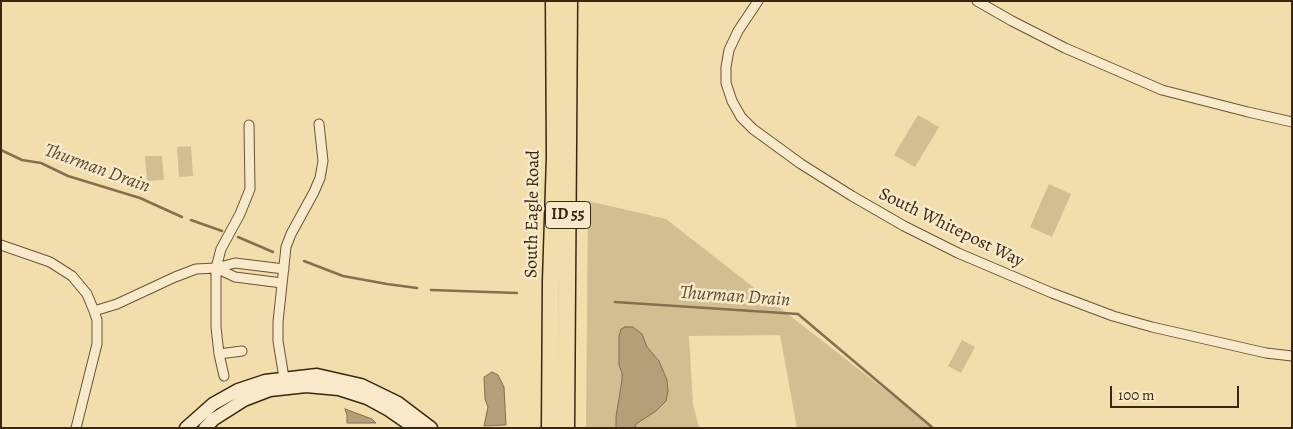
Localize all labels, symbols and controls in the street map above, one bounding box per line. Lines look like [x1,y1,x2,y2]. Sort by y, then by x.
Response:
water label: Thurman Drain [41,139,153,199]
street label: South Eagle Road [521,150,545,278]
street label: South Whitepost Way [875,183,1027,273]
road number: ID 55 [546,202,590,228]
water label: Thurman Drain [679,282,791,312]
scale bar [1113,376,1242,408]
text: 100 m [1118,385,1155,405]

